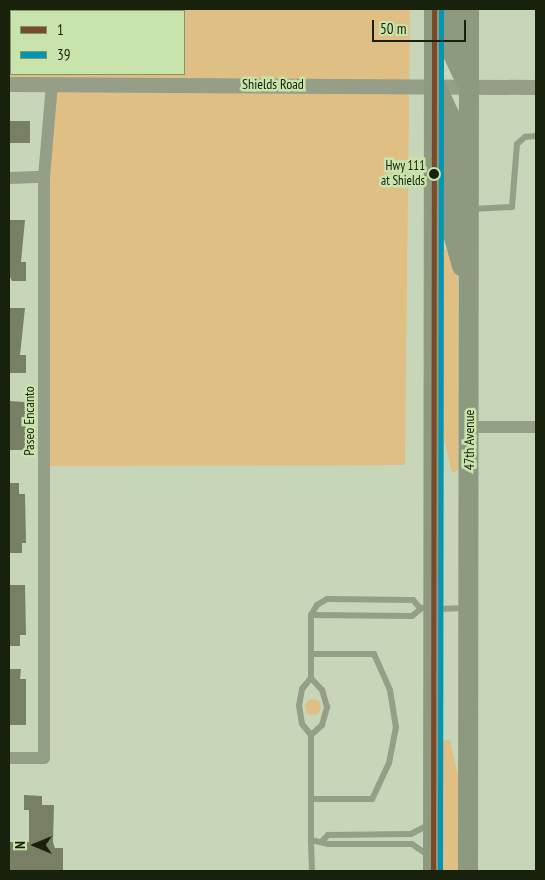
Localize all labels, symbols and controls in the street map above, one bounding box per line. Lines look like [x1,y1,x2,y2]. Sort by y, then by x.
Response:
legend [10,10,185,75]
scale bar [375,10,469,42]
text: 50 m [380,19,406,38]
text: 1 [57,20,64,39]
text: 39 [57,45,71,64]
street label: Shields Road [242,76,304,92]
place label: Hwy 111 at Shields [381,159,425,190]
marker: Hwy 111 at Shields [429,169,439,179]
street label: Paseo Encanto [21,386,37,456]
street label: 47th Avenue [461,410,477,470]
north arrow [10,820,60,870]
text: N [11,841,29,849]

